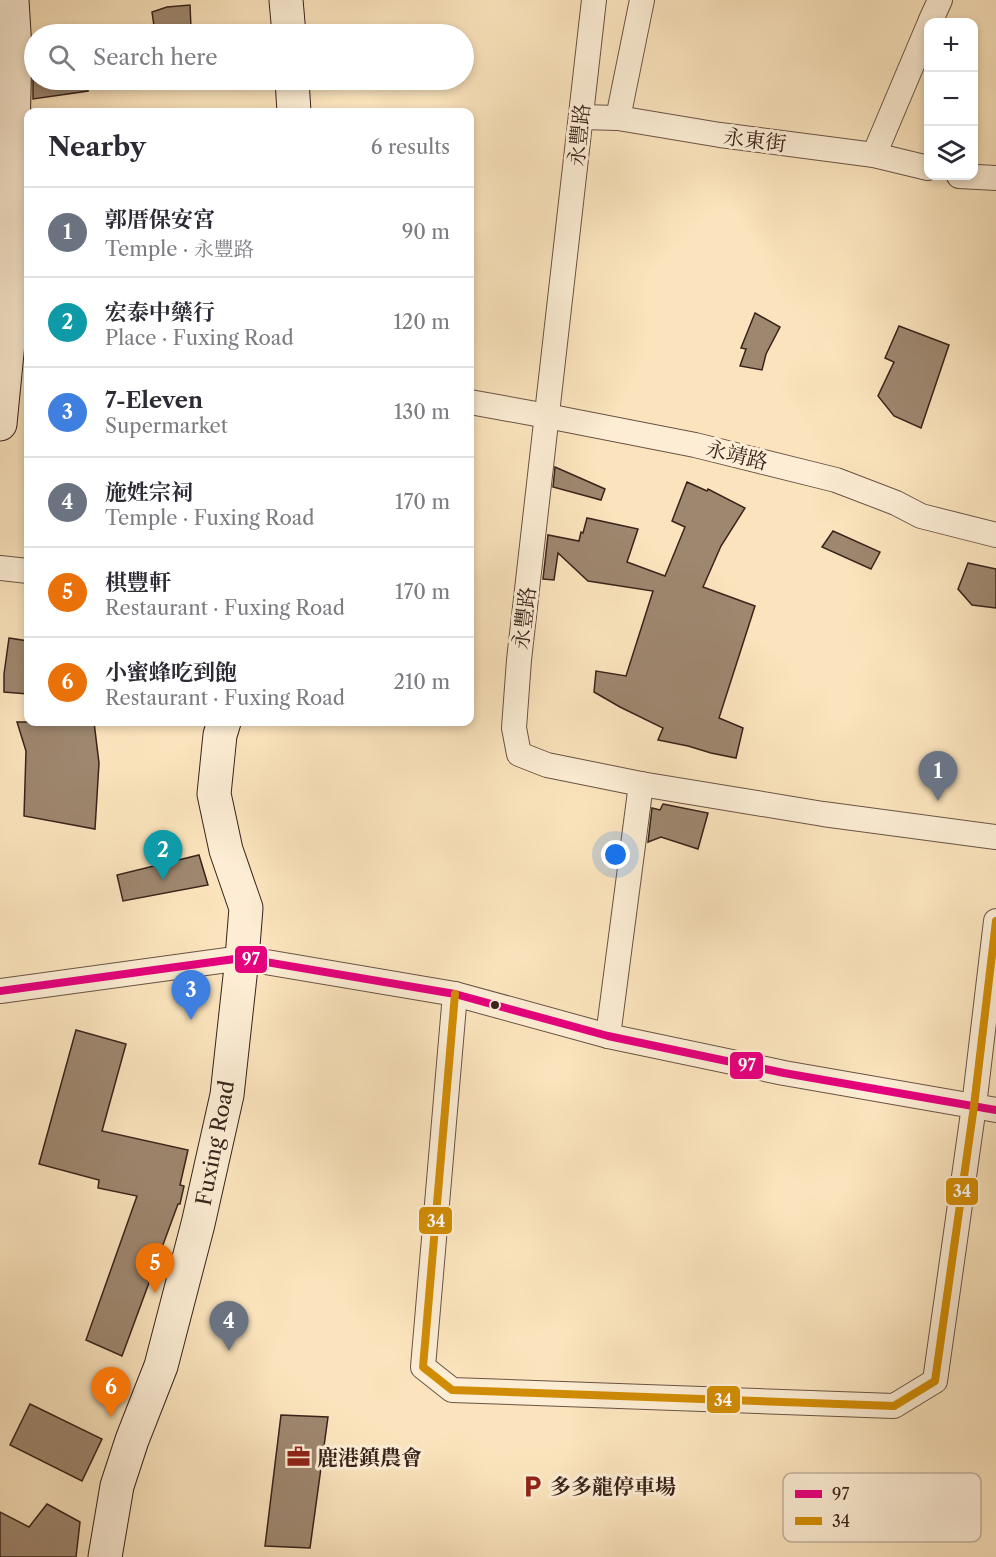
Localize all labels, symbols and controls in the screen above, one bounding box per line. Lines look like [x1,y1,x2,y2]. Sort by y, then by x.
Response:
map controls [924,18,978,180]
button: + [924,18,978,72]
search box [24,24,474,90]
icon: search [45,41,78,74]
text: Search here [93,44,218,71]
button: − [924,72,978,126]
street label: 永豐路 [563,102,595,168]
street label: 永東街 [722,124,788,156]
button: layers [924,126,978,180]
text: Nearby [48,131,146,163]
text: 6 results [371,135,450,159]
text: 郭厝保安宮 [105,206,215,233]
text: 1 [63,220,72,244]
text: 90 m [402,220,450,244]
text: Temple · 永豐路 [105,237,254,261]
text: 宏泰中藥行 [105,299,215,326]
text: 2 [62,310,73,334]
text: 120 m [393,310,450,334]
text: Place · Fuxing Road [105,326,294,350]
text: 7-Eleven [105,387,203,414]
text: 3 [62,400,73,424]
text: 130 m [394,400,450,424]
text: Supermarket [105,414,228,438]
street label: 永靖路 [703,435,771,475]
text: 施姓宗祠 [105,479,193,506]
text: 4 [62,490,73,514]
text: 170 m [395,490,450,514]
text: Temple · Fuxing Road [105,506,315,530]
text: 棋豐軒 [105,569,171,596]
text: 5 [62,580,73,604]
text: 170 m [395,580,450,604]
street label: 永豐路 [508,585,540,651]
text: Restaurant · Fuxing Road [105,596,345,620]
text: 小蜜蜂吃到飽 [105,659,237,686]
text: 6 [62,670,73,694]
text: 210 m [393,670,450,694]
text: Restaurant · Fuxing Road [105,686,345,710]
pin: 1 [918,752,958,801]
pin: 2 [144,830,182,880]
your location [601,840,630,869]
line badge: 97 [234,945,268,974]
text: 97 [242,949,261,969]
pin: 3 [172,970,210,1020]
unlabelled marker [489,999,501,1011]
line badge: 97 [729,1051,764,1080]
text: 97 [738,1055,757,1075]
street label: Fuxing Road [191,1078,239,1208]
line badge: 34 [945,1177,979,1206]
text: 34 [953,1181,971,1201]
line badge: 34 [418,1206,453,1235]
text: 34 [427,1211,445,1231]
pin: 5 [136,1244,174,1293]
pin: 4 [210,1302,248,1351]
pin: 6 [92,1368,130,1417]
line badge: 34 [706,1385,741,1414]
text: 34 [714,1390,732,1410]
office icon: 鹿港鎮農會 [286,1444,312,1470]
place label: 鹿港鎮農會 [317,1445,422,1470]
parking icon: 多多龍停車場 [519,1473,545,1499]
legend [783,1473,981,1542]
place label: 多多龍停車場 [550,1474,676,1499]
text: 97 [832,1484,849,1504]
text: 34 [832,1511,850,1531]

